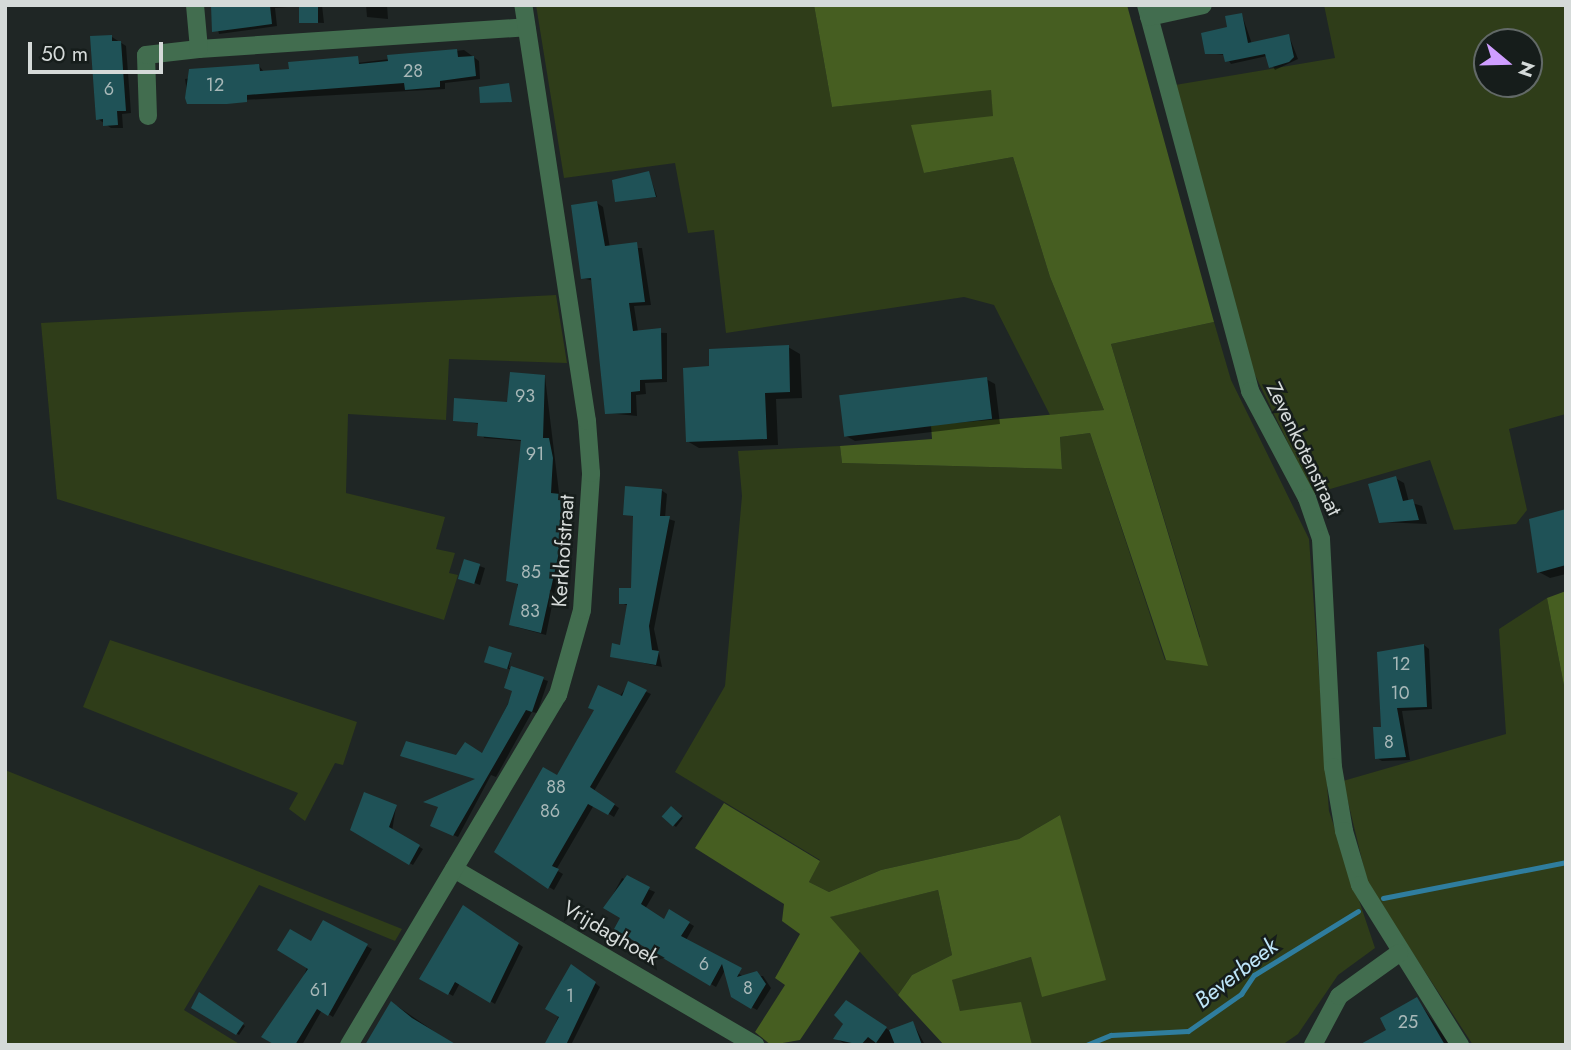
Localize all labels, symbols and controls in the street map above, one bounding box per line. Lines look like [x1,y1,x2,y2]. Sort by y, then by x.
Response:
scale bar [32,28,166,72]
north arrow [1473,28,1543,98]
text: 50 m [41,39,88,69]
text: N [1511,58,1542,81]
house number: 28 [403,60,423,82]
house number: 12 [206,74,224,96]
house number: 6 [104,78,114,100]
street label: Zevenkotenstraat [1261,378,1347,520]
house number: 93 [515,385,535,407]
house number: 91 [526,443,544,465]
street label: Kerkhofstraat [546,494,580,608]
house number: 85 [521,561,541,583]
house number: 83 [520,600,540,622]
house number: 12 [1392,653,1410,675]
house number: 10 [1391,682,1409,704]
house number: 8 [1384,731,1394,753]
house number: 88 [546,776,566,798]
house number: 86 [540,800,560,822]
street label: Vrijdaghoek [558,895,664,971]
water label: Beverbeek [1189,932,1283,1014]
house number: 6 [699,953,709,975]
house number: 8 [743,977,753,999]
house number: 61 [310,979,328,1001]
house number: 1 [566,985,574,1007]
house number: 25 [1398,1011,1418,1033]

